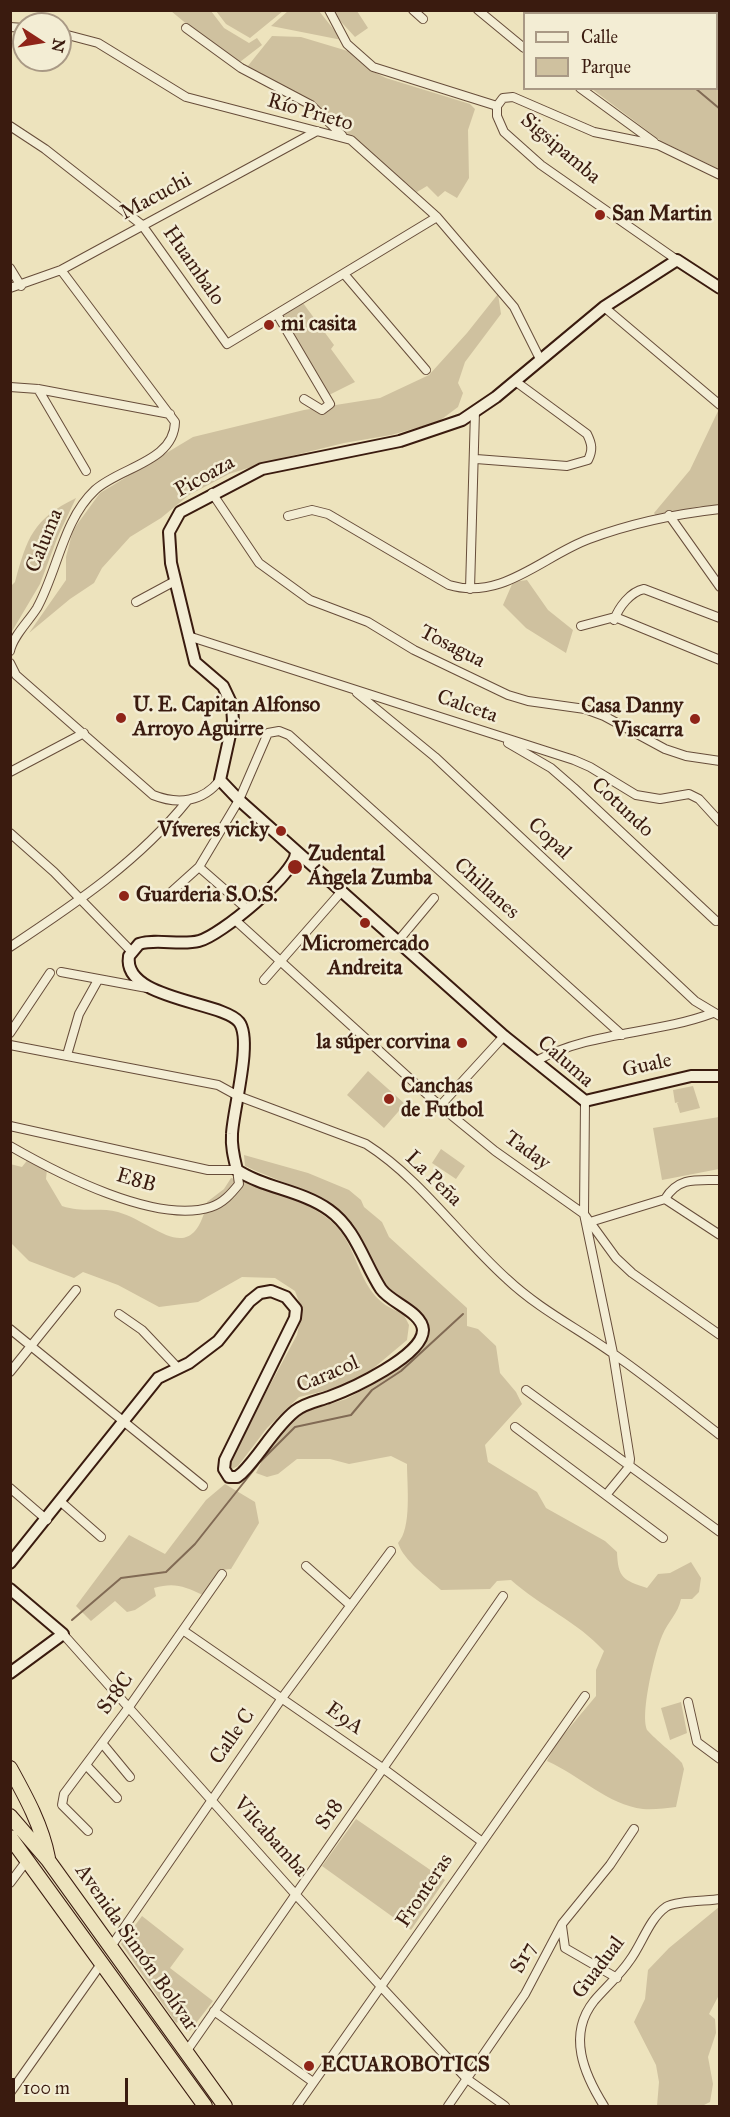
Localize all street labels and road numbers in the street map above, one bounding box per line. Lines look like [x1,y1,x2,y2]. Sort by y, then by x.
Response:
street label: Río Prieto [264,89,356,137]
street label: Sigsipamba [515,108,605,190]
street label: Macuchi [116,168,196,226]
street label: Huambalo [157,222,229,310]
street label: Picoaza [171,450,239,504]
street label: Caluma [21,505,69,577]
street label: Tosagua [415,620,489,674]
street label: Calceta [433,685,501,729]
street label: Cotundo [585,773,659,843]
street label: Copal [522,813,576,865]
street label: Chillanes [448,853,524,925]
street label: Caluma [532,1031,598,1093]
street label: Guale [620,1048,674,1084]
street label: Taday [499,1126,555,1176]
street label: La Peña [399,1146,467,1212]
street label: E8B [113,1163,159,1199]
street label: Caracol [293,1351,363,1399]
street label: S18C [92,1668,140,1720]
street label: E9A [320,1697,368,1741]
street label: Calle C [205,1704,261,1770]
street label: Vilcabamba [227,1792,313,1882]
street label: S18 [311,1795,349,1835]
street label: Fronteras [391,1849,459,1933]
street label: Avenida Simón Bolívar [69,1860,203,2036]
street label: Guadual [567,1932,631,2004]
street label: S17 [505,1938,543,1978]

